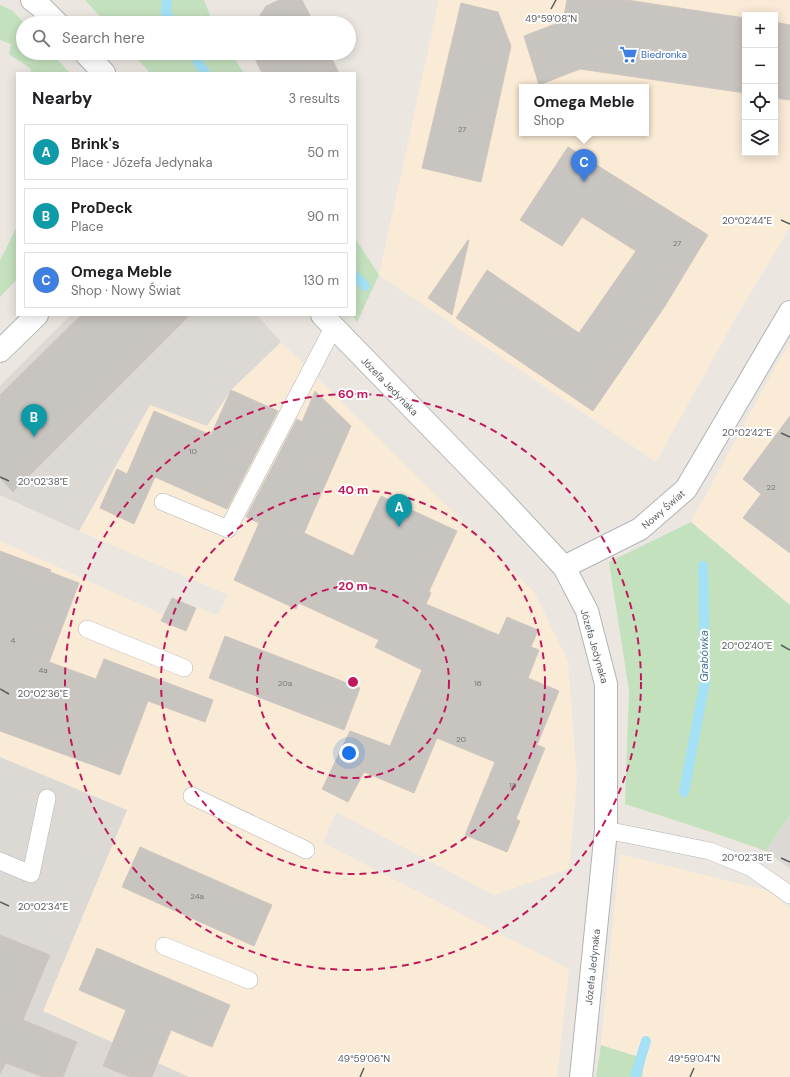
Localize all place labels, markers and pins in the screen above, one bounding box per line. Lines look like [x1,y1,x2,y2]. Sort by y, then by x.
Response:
supermarket icon: Biedronka [618,44,638,64]
place label: Biedronka [641,48,687,61]
pin: C [571,149,597,182]
pin: B [21,404,47,437]
pin: A [386,494,412,527]
centre of rings [346,675,360,689]

